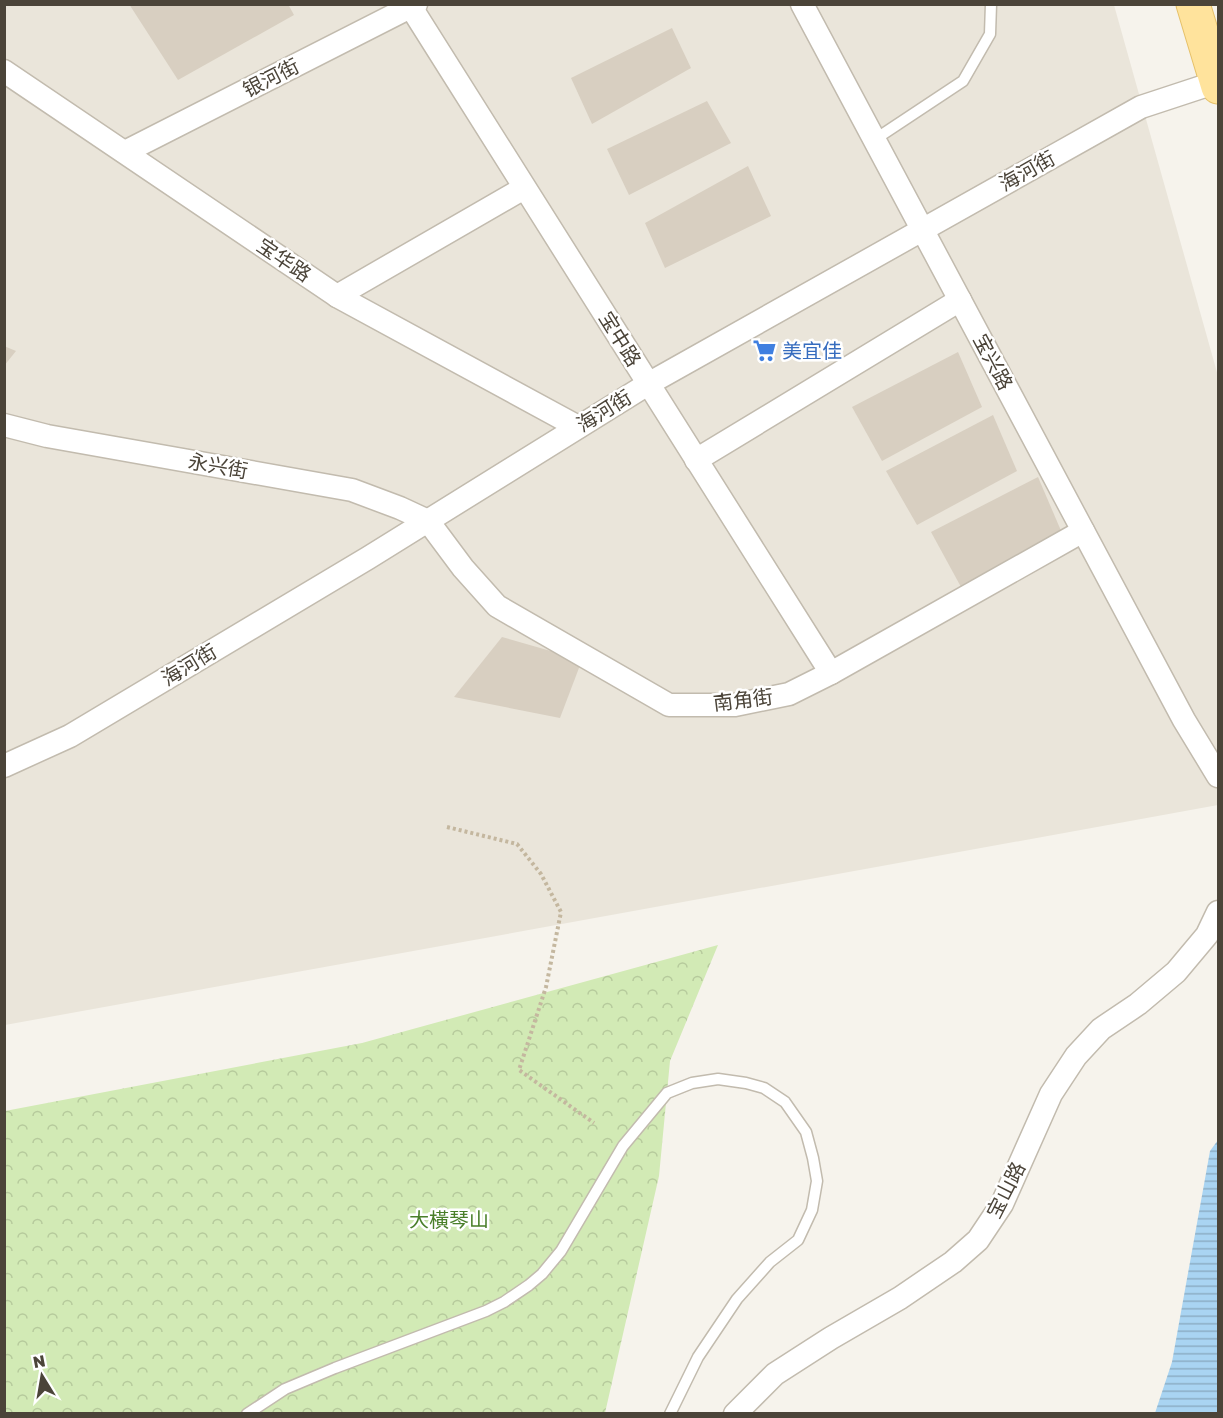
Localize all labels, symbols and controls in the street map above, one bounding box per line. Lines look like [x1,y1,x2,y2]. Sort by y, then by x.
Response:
street label: 银河街 [238,53,303,101]
street label: 海河街 [994,145,1059,195]
street label: 宝华路 [253,232,316,286]
street label: 宝中路 [595,307,647,370]
street label: 宝兴路 [969,329,1019,394]
supermarket icon: 美宜佳 [751,338,777,364]
place label: 美宜佳 [782,338,842,362]
street label: 海河街 [572,384,635,436]
street label: 永兴街 [187,448,250,482]
street label: 海河街 [157,638,220,690]
street label: 南角街 [712,683,774,715]
street label: 宝山路 [981,1157,1029,1222]
park label: 大橫琴山 [409,1207,489,1231]
north arrow [12,1346,72,1406]
text: N [31,1350,47,1372]

